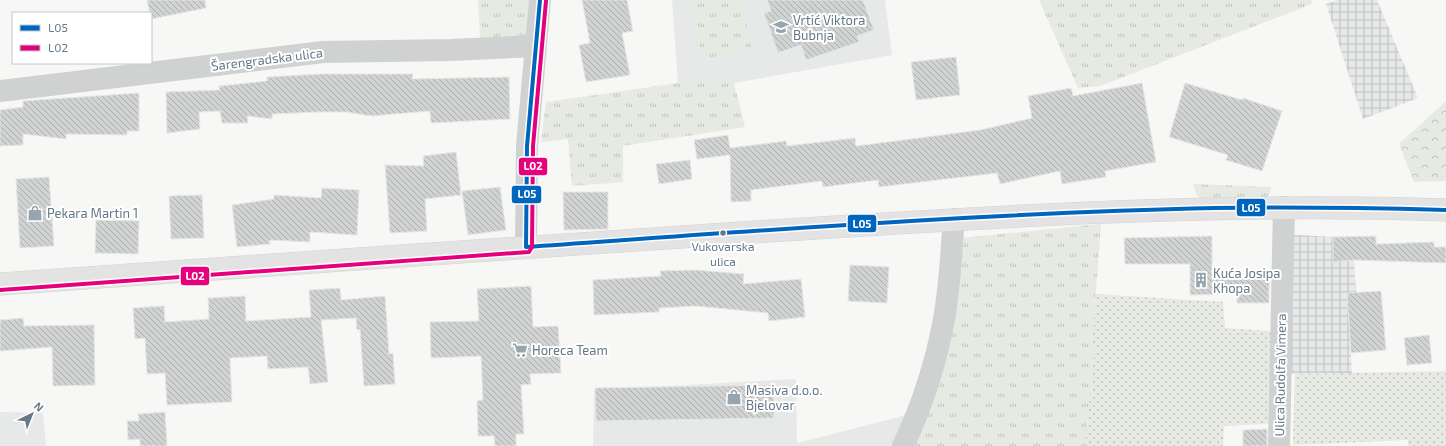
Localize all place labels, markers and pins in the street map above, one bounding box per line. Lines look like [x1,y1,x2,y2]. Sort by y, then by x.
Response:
place label: Vrtić Viktora Bubnja [793,12,865,43]
school or university icon: Vrtić Viktora Bubnja [772,18,790,36]
shop icon: Pekara Martin 1 [26,204,44,222]
place label: Pekara Martin 1 [47,205,138,221]
marker: Vukovarska ulica [718,228,728,238]
place label: Vukovarska ulica [691,239,755,268]
place label: Kuća Josipa Khopa [1213,265,1280,296]
building icon: Kuća Josipa Khopa [1192,271,1210,289]
supermarket icon: Horeca Team [511,341,529,359]
place label: Horeca Team [532,342,608,358]
place label: Masiva d.o.o. Bjelovar [746,382,822,413]
shop icon: Masiva d.o.o. Bjelovar [725,388,743,406]

